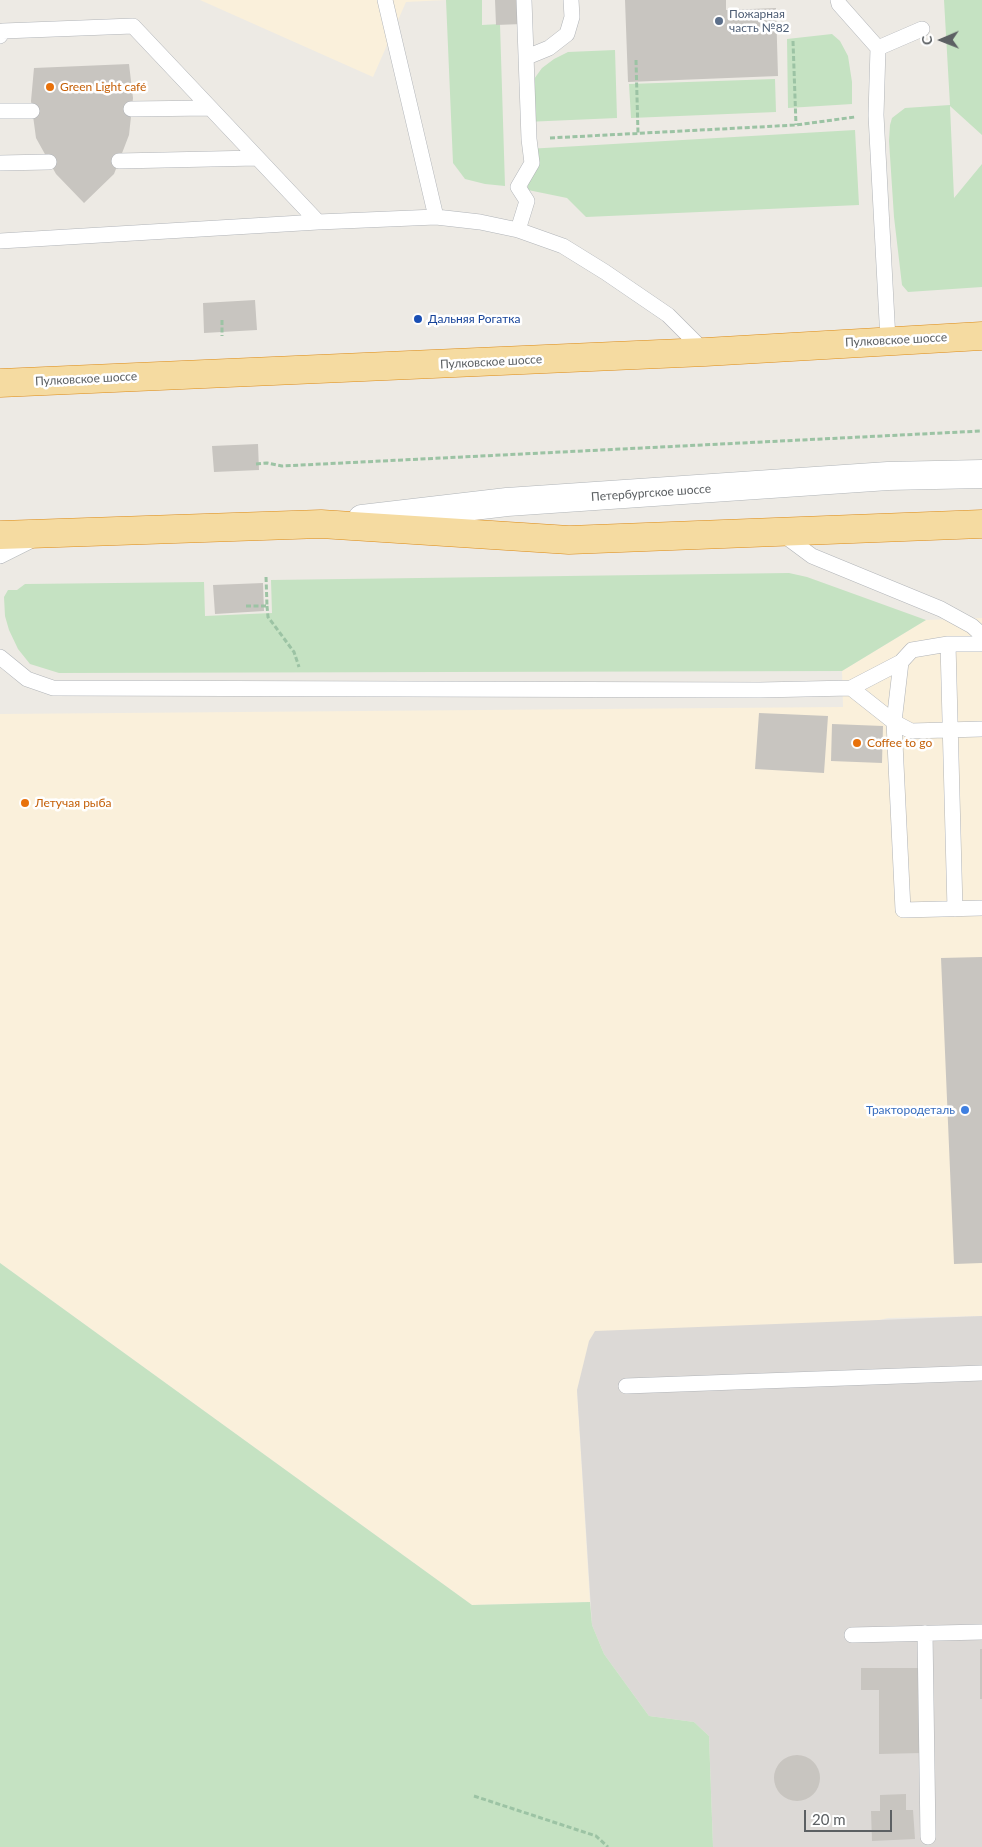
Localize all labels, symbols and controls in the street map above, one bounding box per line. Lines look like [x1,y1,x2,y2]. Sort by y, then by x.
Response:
place label: Пожарная часть №82 [729,7,790,35]
marker: Пожарная часть №82 [713,15,725,27]
north arrow [917,15,967,65]
text: С [918,35,935,45]
place label: Green Light café [60,80,146,94]
marker: Green Light café [44,81,56,93]
place label: Дальняя Рогатка [428,312,520,326]
marker: Дальняя Рогатка [412,313,424,325]
street label: Пулковское шоссе [845,330,947,350]
street label: Пулковское шоссе [440,352,542,372]
street label: Пулковское шоссе [35,369,137,389]
street label: Петербургское шоссе [591,482,711,504]
place label: Coffee to go [867,736,932,750]
marker: Coffee to go [851,737,863,749]
place label: Летучая рыба [35,796,112,810]
marker: Летучая рыба [19,797,31,809]
place label: Трактородеталь [866,1103,955,1117]
marker: Трактородеталь [959,1104,971,1116]
scale bar [807,1800,894,1832]
text: 20 m [812,1810,846,1828]

